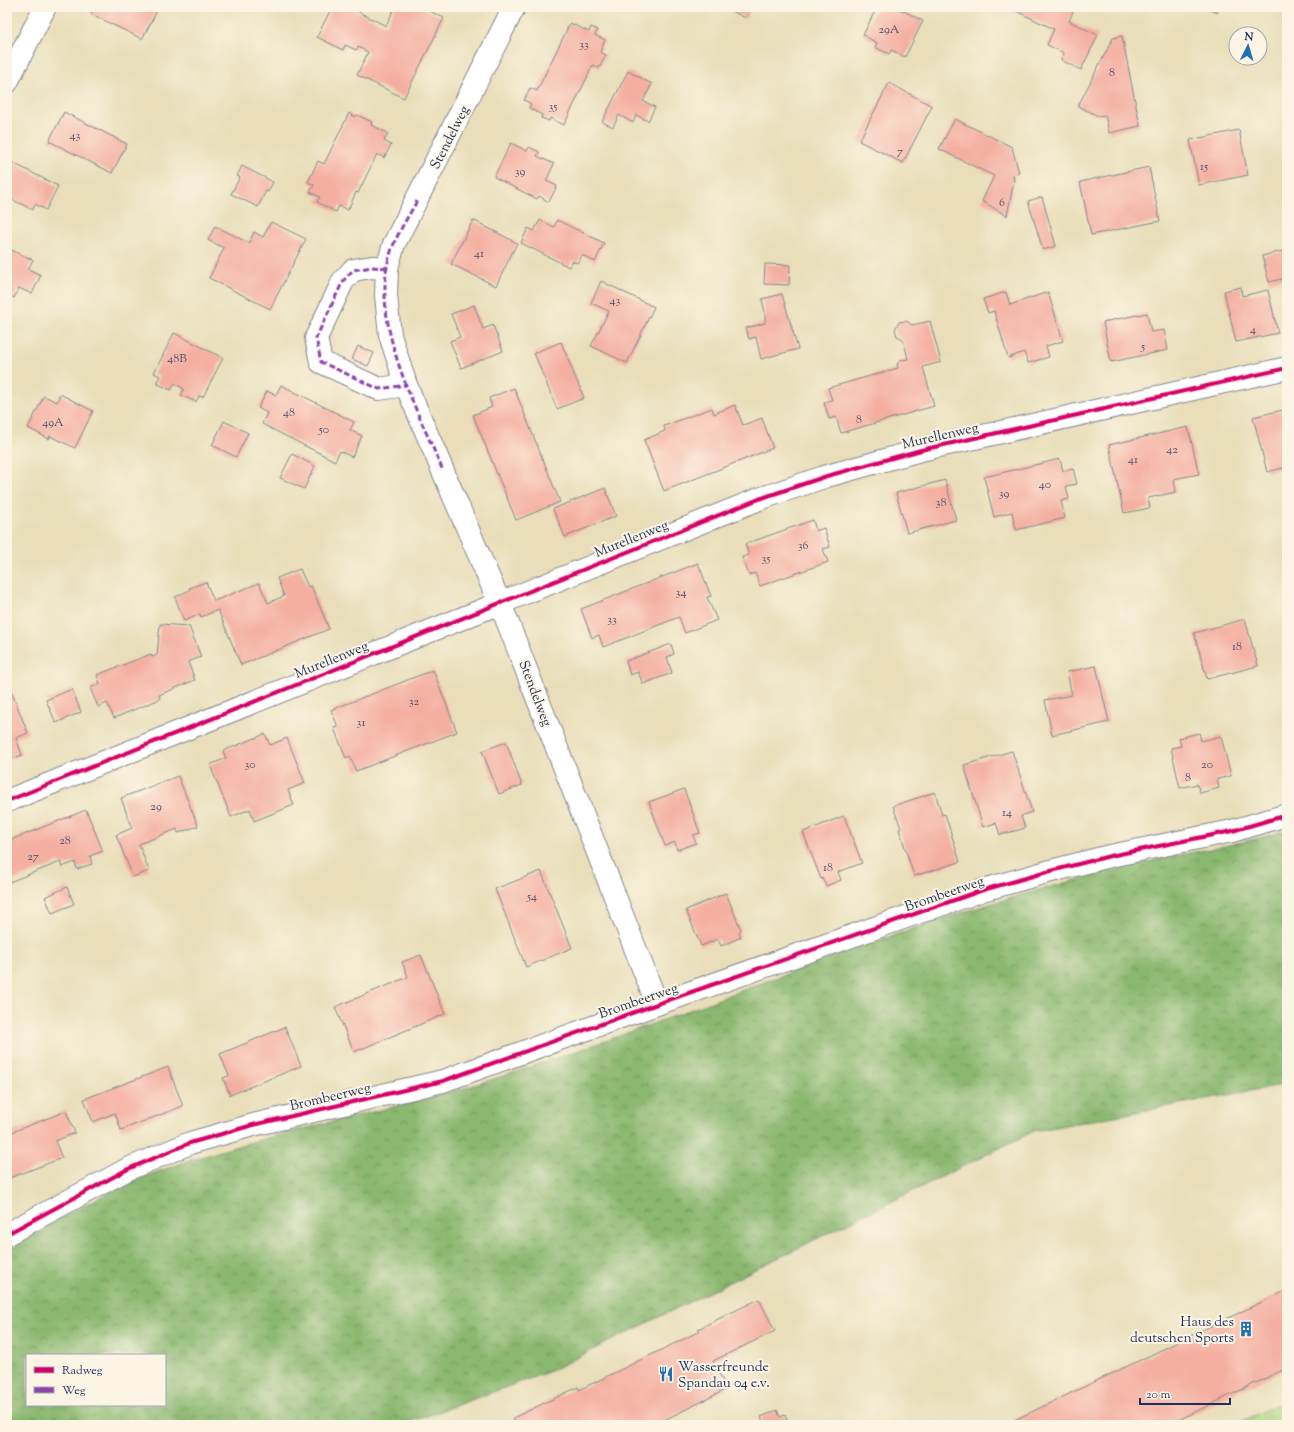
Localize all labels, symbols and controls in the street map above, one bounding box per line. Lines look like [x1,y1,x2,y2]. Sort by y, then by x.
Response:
house number: 29A [878,21,900,39]
north arrow [1228,26,1268,66]
text: N [1243,29,1254,45]
house number: 33 [579,36,589,54]
house number: 8 [1109,64,1115,82]
house number: 35 [549,98,557,116]
street label: Stendelweg [426,102,475,173]
house number: 43 [70,127,81,145]
house number: 7 [897,143,903,161]
house number: 15 [1200,158,1208,176]
house number: 39 [515,163,525,181]
house number: 6 [999,194,1005,212]
house number: 41 [474,245,484,263]
house number: 43 [610,292,621,310]
house number: 4 [1250,321,1256,339]
house number: 5 [1140,338,1145,356]
house number: 48B [167,350,187,368]
house number: 48 [283,404,295,422]
house number: 8 [856,411,862,429]
house number: 49A [42,414,64,432]
street label: Murellenweg [900,418,981,455]
house number: 50 [318,421,329,439]
house number: 42 [1166,441,1178,459]
house number: 41 [1128,451,1138,469]
house number: 40 [1039,476,1051,494]
house number: 39 [999,485,1009,503]
house number: 38 [936,494,946,512]
street label: Murellenweg [592,516,672,564]
house number: 36 [798,537,808,555]
house number: 35 [762,550,770,568]
house number: 34 [676,584,686,602]
house number: 33 [607,611,617,629]
street label: Murellenweg [292,637,372,685]
house number: 18 [1232,638,1242,656]
street label: Stendelweg [512,658,556,730]
house number: 32 [409,693,420,711]
house number: 31 [357,714,365,732]
house number: 30 [244,756,256,774]
house number: 20 [1201,756,1213,774]
house number: 8 [1185,769,1191,787]
house number: 29 [150,798,162,816]
house number: 14 [1002,804,1012,822]
house number: 28 [59,832,71,850]
house number: 27 [27,848,39,866]
house number: 18 [823,859,833,877]
street label: Brombeerweg [902,872,987,918]
house number: 54 [526,888,537,906]
street label: Brombeerweg [596,979,681,1025]
street label: Brombeerweg [288,1079,373,1117]
place label: Haus des deutschen Sports [1130,1313,1234,1349]
building icon: Haus des deutschen Sports [1237,1320,1255,1338]
legend [26,1354,166,1406]
place label: Wasserfreunde Spandau 04 e.v. [678,1358,770,1394]
text: Radweg [62,1362,103,1380]
restaurant icon: Wasserfreunde Spandau 04 e.v. [657,1365,675,1383]
scale bar [1140,1380,1230,1406]
text: Weg [62,1382,86,1400]
text: 20 m [1146,1386,1171,1404]

